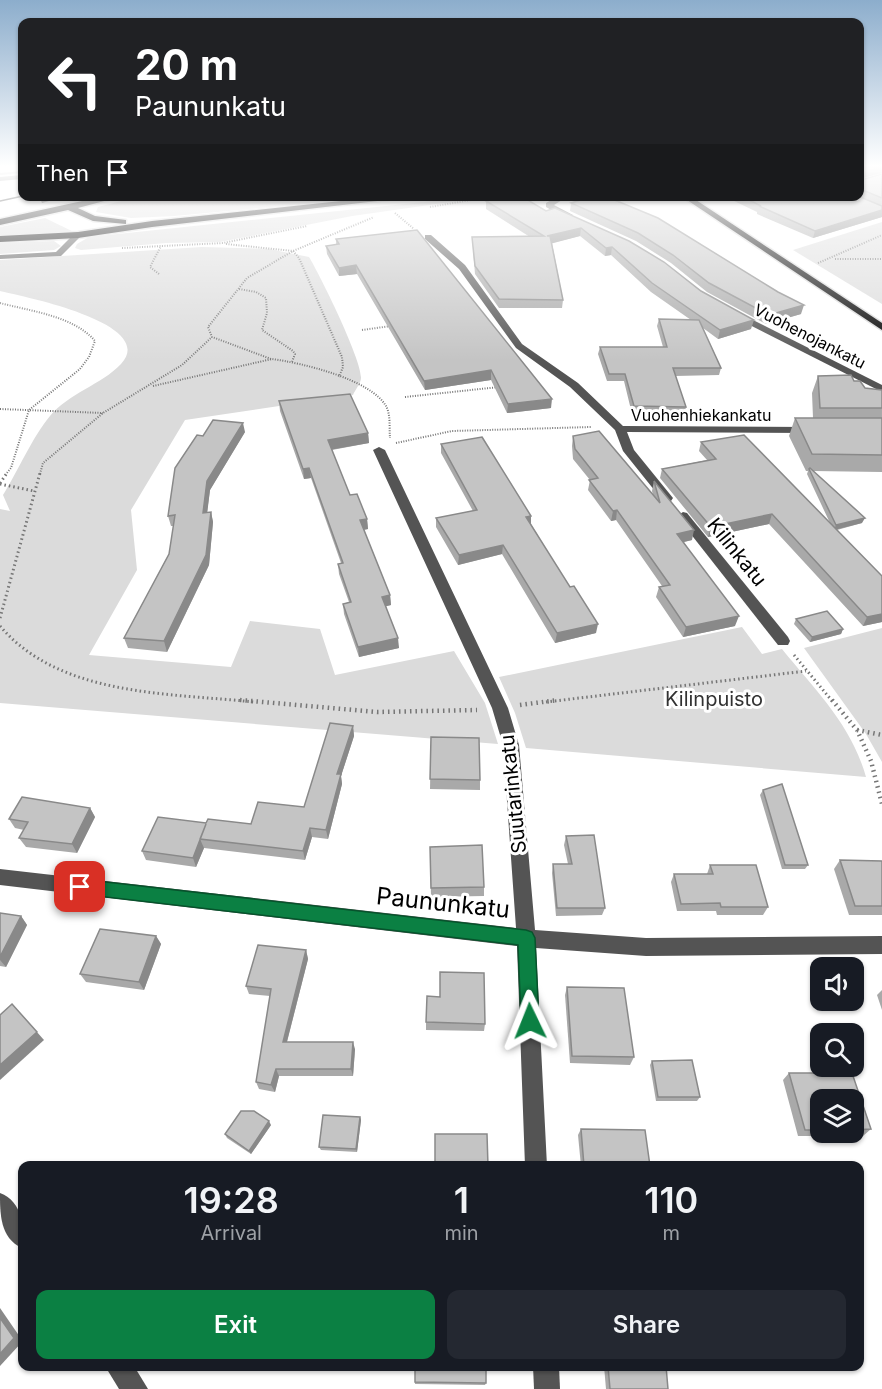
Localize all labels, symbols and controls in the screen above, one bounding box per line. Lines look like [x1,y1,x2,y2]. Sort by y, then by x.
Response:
text: 20 m [135,39,238,90]
icon: left [36,42,114,120]
text: Paununkatu [135,90,286,123]
icon: arrive [101,156,134,189]
text: Then [36,160,89,186]
street label: Vuohenojankatu [751,299,869,373]
street label: Vuohenhiekankatu [631,405,771,425]
street label: Kilinkatu [702,513,772,591]
park label: Kilinpuisto [665,687,763,711]
street label: Suutarinkatu [495,733,531,855]
pin [54,861,105,912]
icon: arrive [63,870,96,903]
street label: Paununkatu [375,881,511,924]
map controls [810,957,864,1143]
button: sound [810,957,864,1011]
position arrow [498,989,562,1053]
button: search [810,1023,864,1077]
button: layers [810,1089,864,1143]
text: 19:28 [184,1178,279,1222]
text: 1 [454,1178,469,1222]
text: 110 [644,1178,698,1222]
text: Arrival [200,1221,262,1245]
text: min [444,1221,479,1245]
text: m [663,1221,680,1245]
button: Exit [36,1290,435,1359]
button: Share [447,1290,846,1359]

